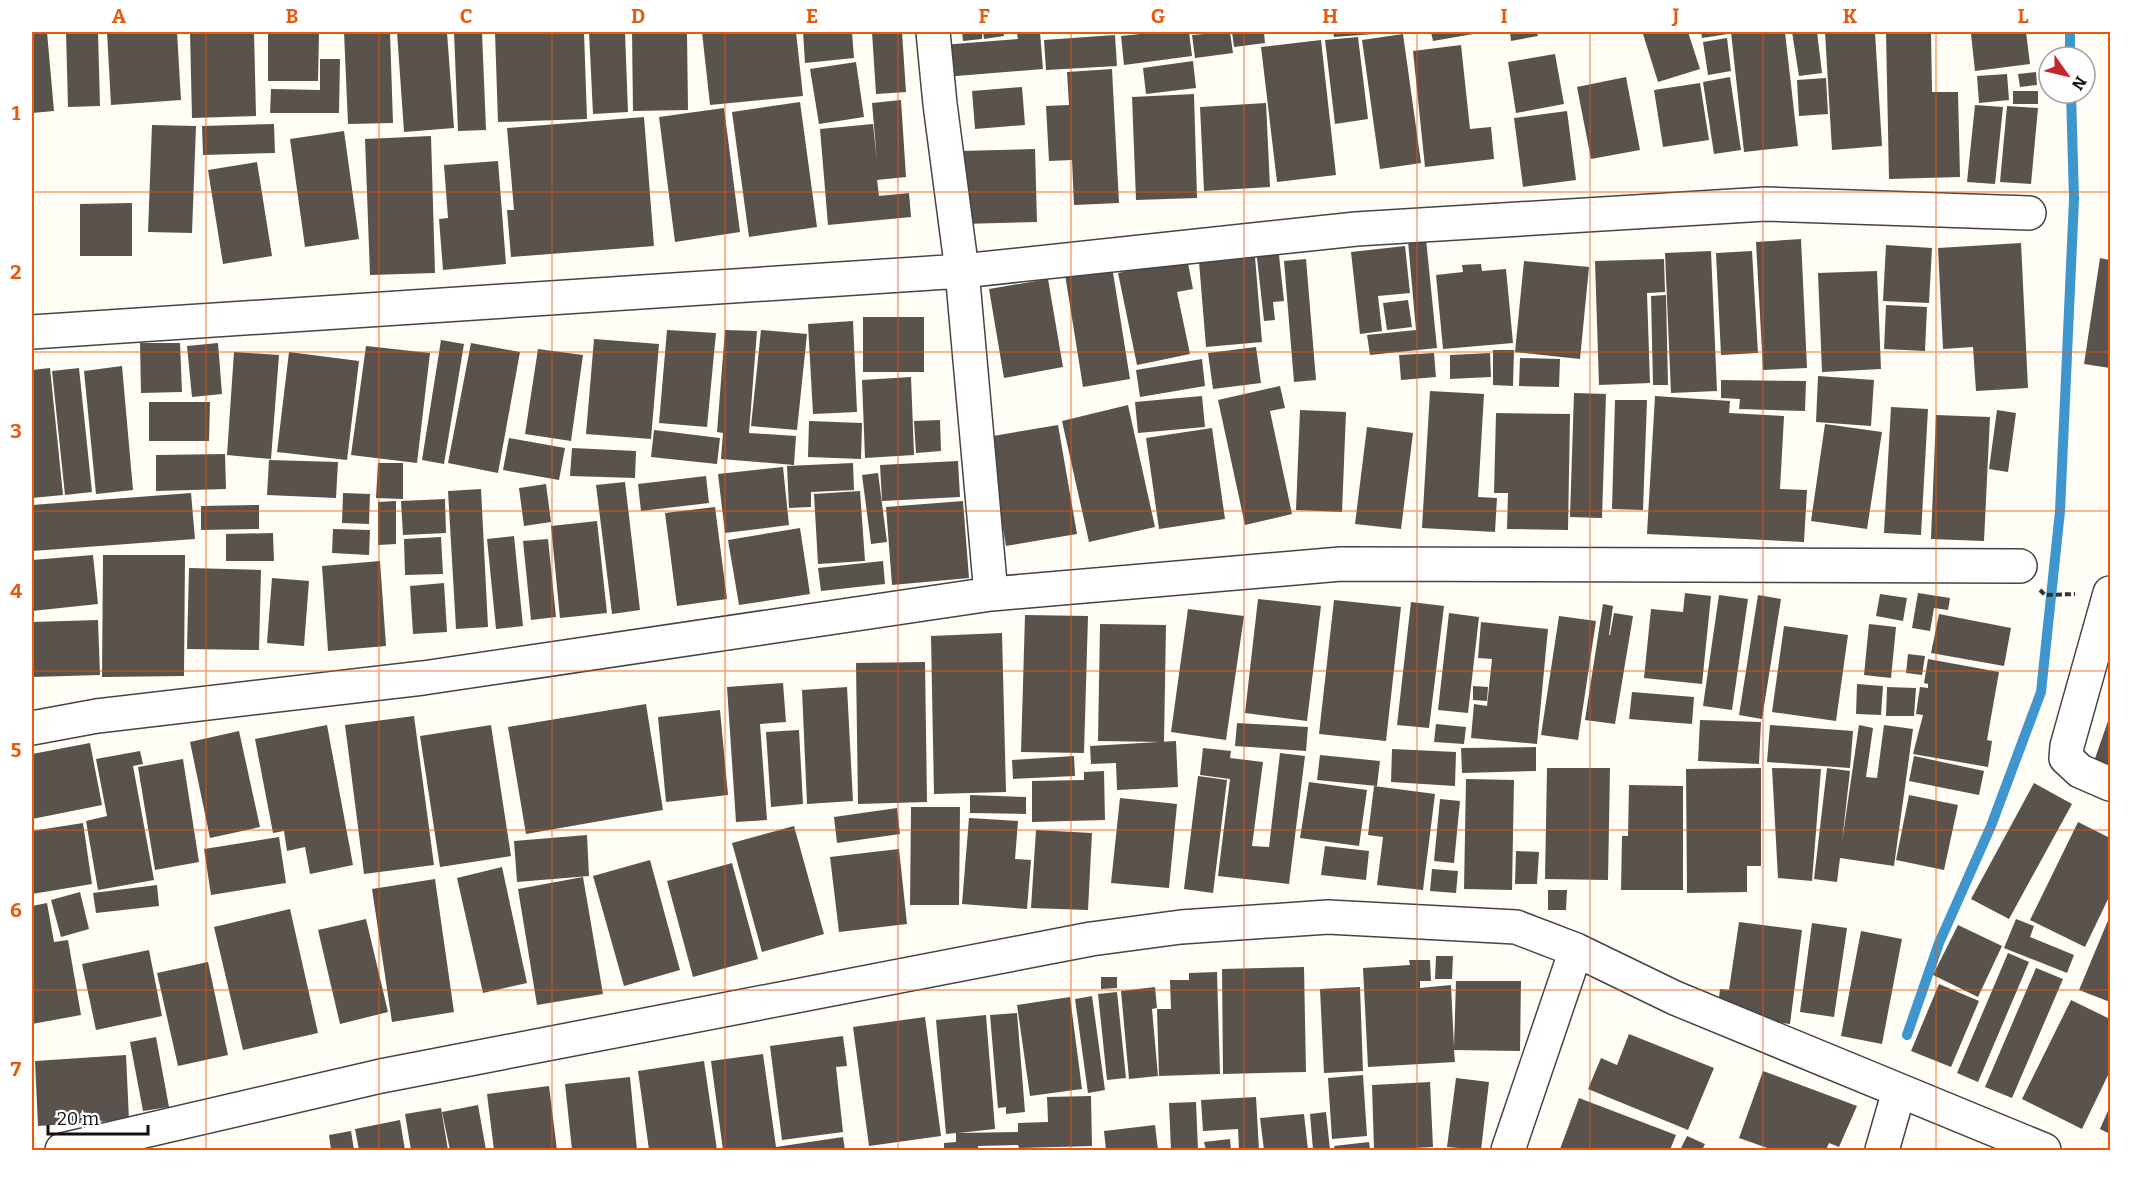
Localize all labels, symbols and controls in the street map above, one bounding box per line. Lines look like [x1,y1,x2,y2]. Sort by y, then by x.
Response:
text: A [112,4,127,28]
text: B [286,4,299,28]
text: C [460,4,472,28]
text: D [631,4,645,28]
text: E [806,4,818,28]
text: F [978,4,990,28]
text: G [1151,4,1165,28]
text: H [1322,4,1338,28]
text: I [1500,4,1508,28]
text: J [1672,4,1680,28]
text: K [1843,4,1858,28]
text: L [2017,4,2029,28]
north arrow [2037,45,2097,105]
text: N [2068,73,2090,94]
text: 1 [12,101,21,125]
text: 2 [10,260,22,284]
text: 3 [10,419,22,443]
text: 4 [10,579,22,603]
text: 5 [11,738,22,762]
text: 6 [10,898,22,922]
text: 7 [11,1057,22,1081]
scale bar [48,1098,148,1136]
text: 20 m [57,1108,99,1130]

